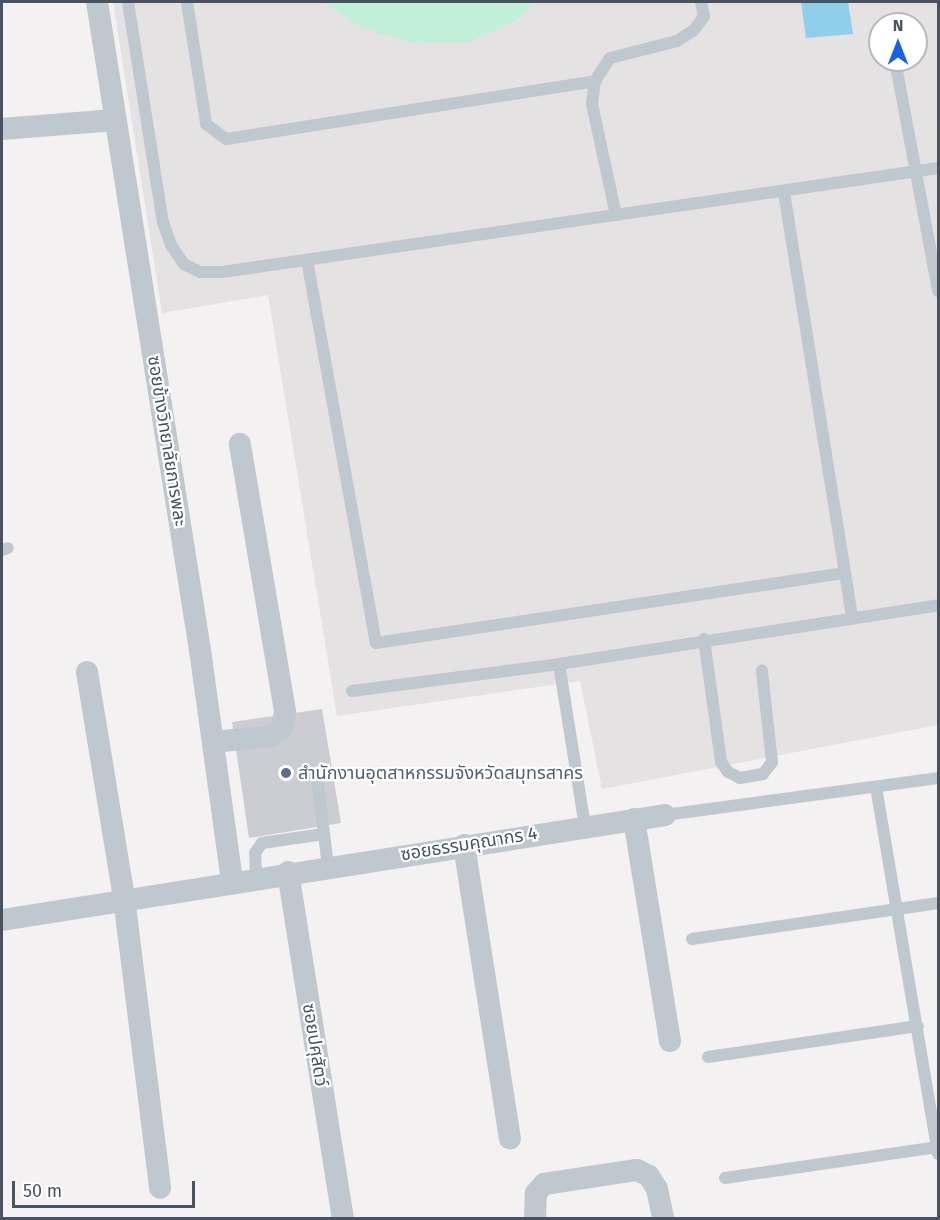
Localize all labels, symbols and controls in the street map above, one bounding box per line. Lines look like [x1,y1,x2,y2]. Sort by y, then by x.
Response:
north arrow [868,12,928,72]
text: N [893,16,903,35]
street label: ซอยข้างวิทยาลัยการพละ [143,354,191,528]
place label: สำนักงานอุตสาหกรรมจังหวัดสมุทรสาคร [298,762,583,784]
marker: สำนักงานอุตสาหกรรมจังหวัดสมุทรสาคร [279,766,293,780]
street label: ซอยธรรมคุณากร 4 [399,823,539,865]
street label: ซอยปศุสัตว์ [298,1002,332,1088]
scale bar [15,1169,198,1207]
text: 50 m [23,1180,62,1202]

